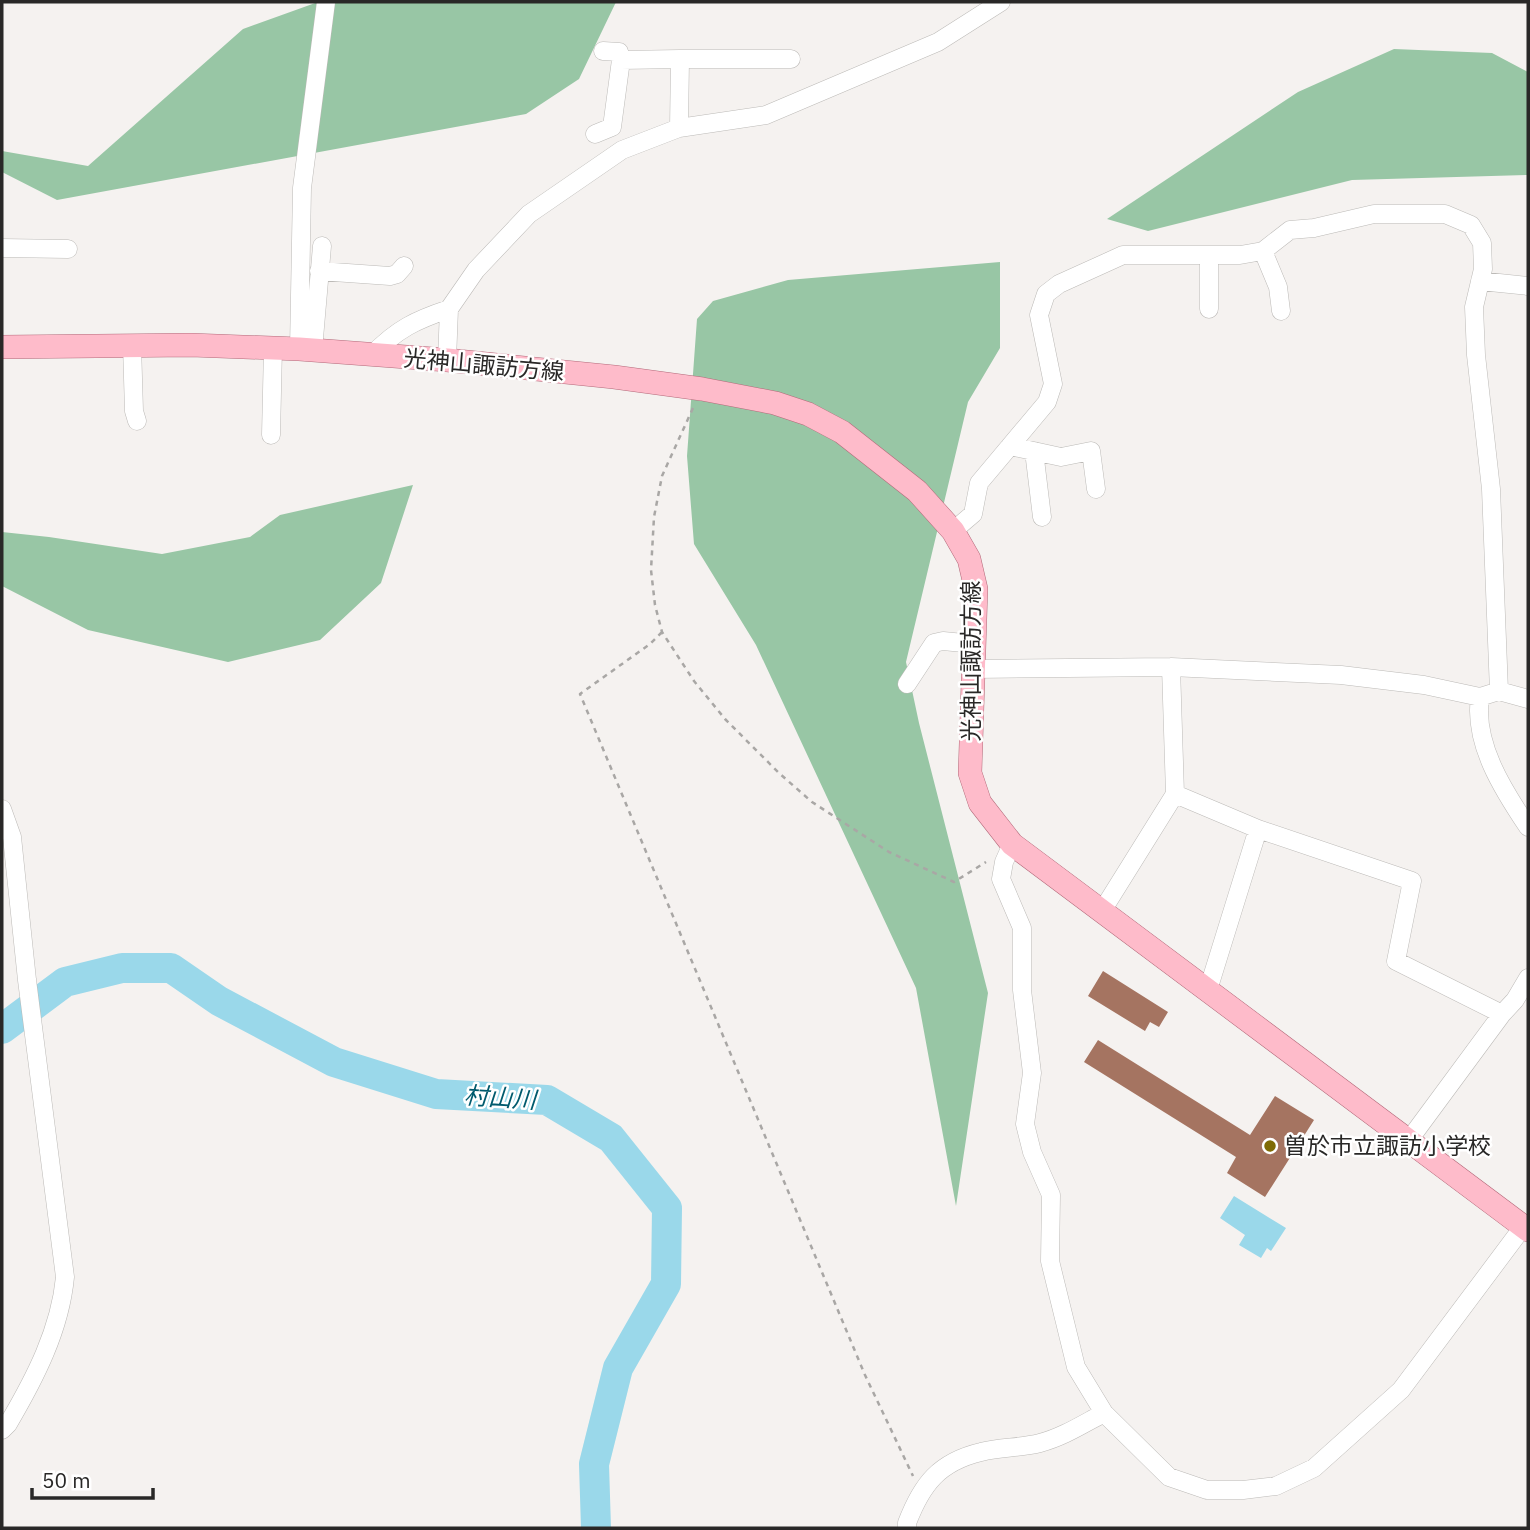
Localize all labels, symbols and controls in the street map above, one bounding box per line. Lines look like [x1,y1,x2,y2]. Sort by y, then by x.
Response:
street label: 光神山諏訪方線 [403,342,566,386]
street label: 光神山諏訪方線 [955,581,985,742]
water label: 村山川 [463,1079,540,1116]
place label: 曽於市立諏訪小学校 [1284,1130,1491,1160]
marker: 曽於市立諏訪小学校 [1262,1138,1278,1154]
scale bar [32,1456,152,1500]
text: 50 m [42,1466,91,1494]

